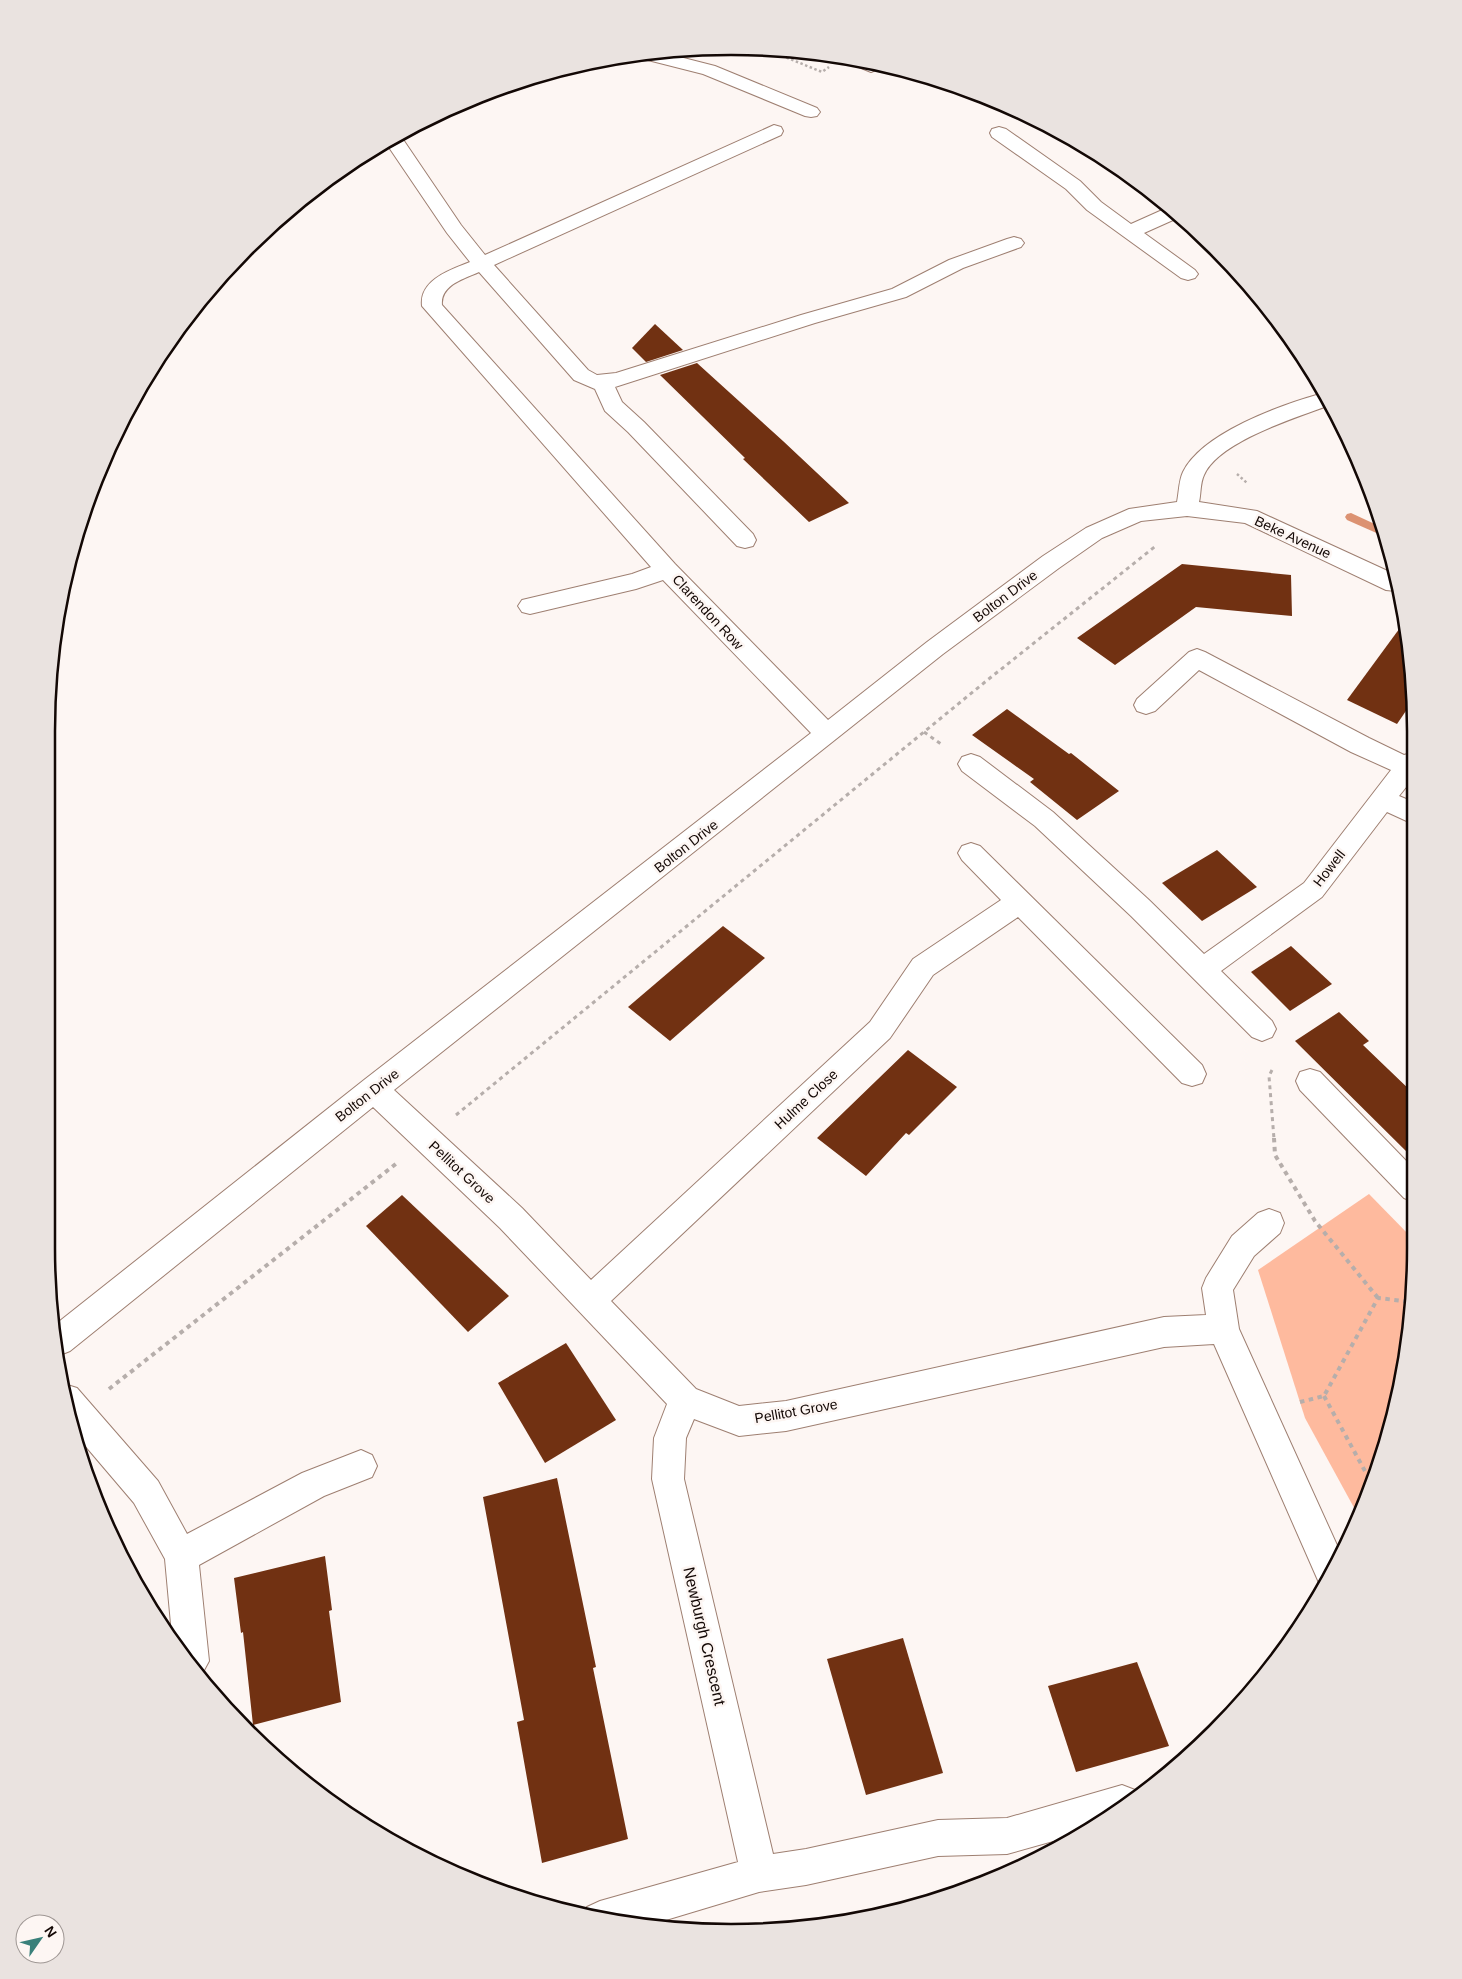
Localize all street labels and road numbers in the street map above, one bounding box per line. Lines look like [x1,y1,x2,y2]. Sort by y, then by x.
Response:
street label: Beke Avenue [1252,512,1334,562]
street label: Bolton Drive [970,567,1040,625]
street label: Clarendon Row [669,571,747,653]
street label: Bolton Drive [651,816,721,876]
street label: Howell [1310,847,1348,889]
street label: Bolton Drive [332,1065,402,1125]
street label: Hulme Close [771,1066,841,1132]
street label: Pellitot Grove [426,1137,498,1207]
street label: Pellitot Grove [753,1396,839,1426]
street label: Newburgh Crescent [680,1565,729,1707]

